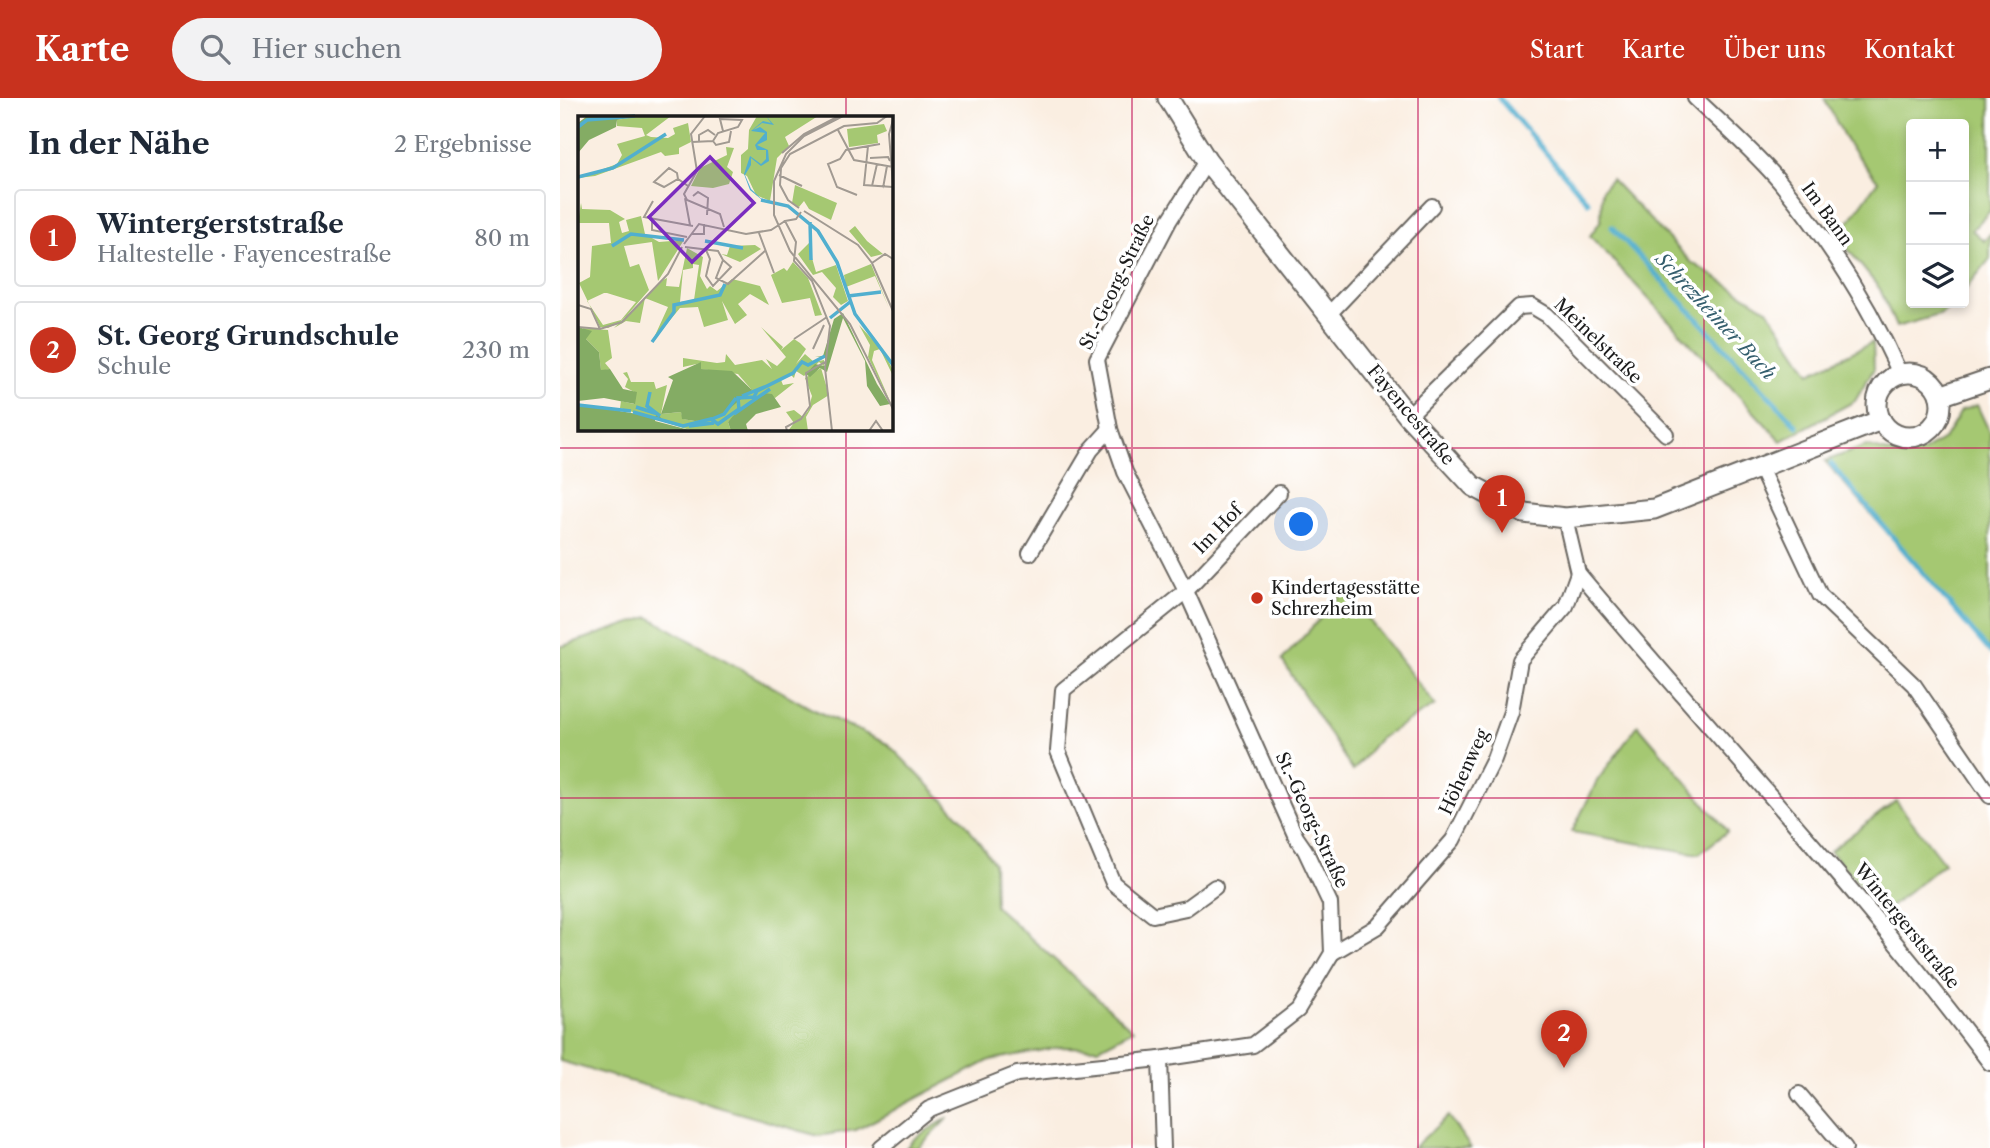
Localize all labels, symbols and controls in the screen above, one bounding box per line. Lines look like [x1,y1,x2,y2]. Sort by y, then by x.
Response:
search box [172,18,662,81]
text: Karte [35,29,130,70]
icon: search [196,30,234,68]
text: Hier suchen [252,33,402,65]
text: Start [1530,35,1584,64]
text: Karte [1622,35,1685,64]
text: Über uns [1723,35,1826,64]
text: Kontakt [1864,35,1955,64]
inset map [578,116,892,430]
map controls [1906,119,1969,308]
button: + [1906,119,1969,182]
text: In der Nähe [28,125,210,162]
text: 2 Ergebnisse [394,130,532,158]
street label: Im Bann [1797,178,1857,250]
button: − [1906,182,1969,245]
text: Wintergerststraße [97,208,344,240]
street label: St.-Georg-Straße [1075,211,1159,353]
text: 1 [48,224,58,252]
text: 80 m [474,224,530,252]
text: Haltestelle · Fayencestraße [97,240,391,268]
button: layers [1906,245,1969,308]
water label: Schrezheimer Bach [1650,247,1781,385]
street label: Meinelstraße [1549,294,1647,388]
text: St. Georg Grundschule [97,320,399,352]
text: 2 [46,336,60,364]
text: 230 m [462,336,530,364]
text: Schule [97,352,171,380]
street label: Fayencestraße [1363,360,1459,470]
pin: 1 [1479,475,1525,533]
street label: Im Hof [1189,498,1249,558]
your location [1284,507,1318,541]
place label: Kindertagesstätte Schrezheim [1271,577,1420,620]
marker: Kindertagesstätte Schrezheim [1249,590,1265,606]
street label: Höhenweg [1435,725,1494,818]
street label: St.-Georg-Straße [1271,748,1353,892]
street label: Wintergerststraße [1849,858,1964,993]
pin: 2 [1541,1010,1587,1068]

